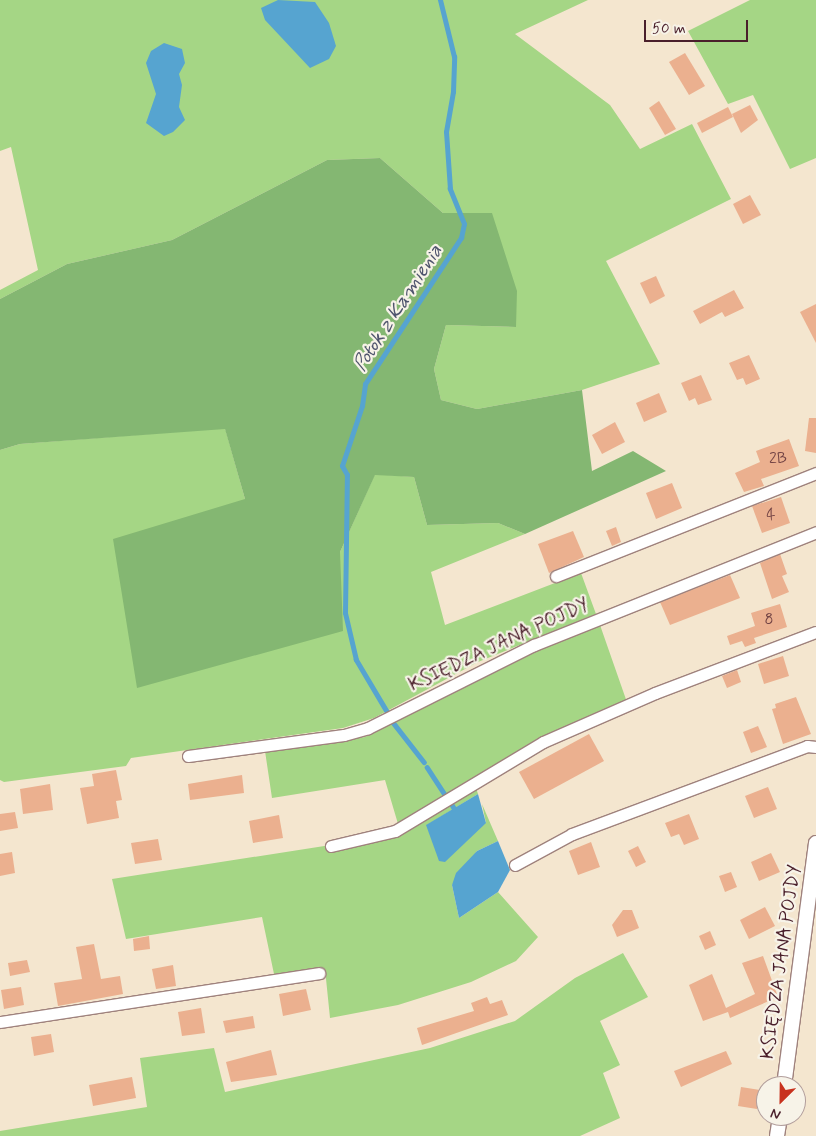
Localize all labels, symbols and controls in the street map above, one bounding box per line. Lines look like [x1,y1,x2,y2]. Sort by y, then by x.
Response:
scale bar [646,10,750,42]
text: 50 m [652,19,686,39]
water label: Potok z Kamienia [347,239,449,377]
house number: 2B [769,449,787,469]
house number: 4 [766,505,776,525]
street label: KSIĘDZA JANA POJDY [404,593,594,697]
house number: 8 [764,610,774,630]
street label: KSIĘDZA JANA POJDY [756,862,806,1062]
north arrow [756,1076,806,1126]
text: N [768,1104,783,1124]

